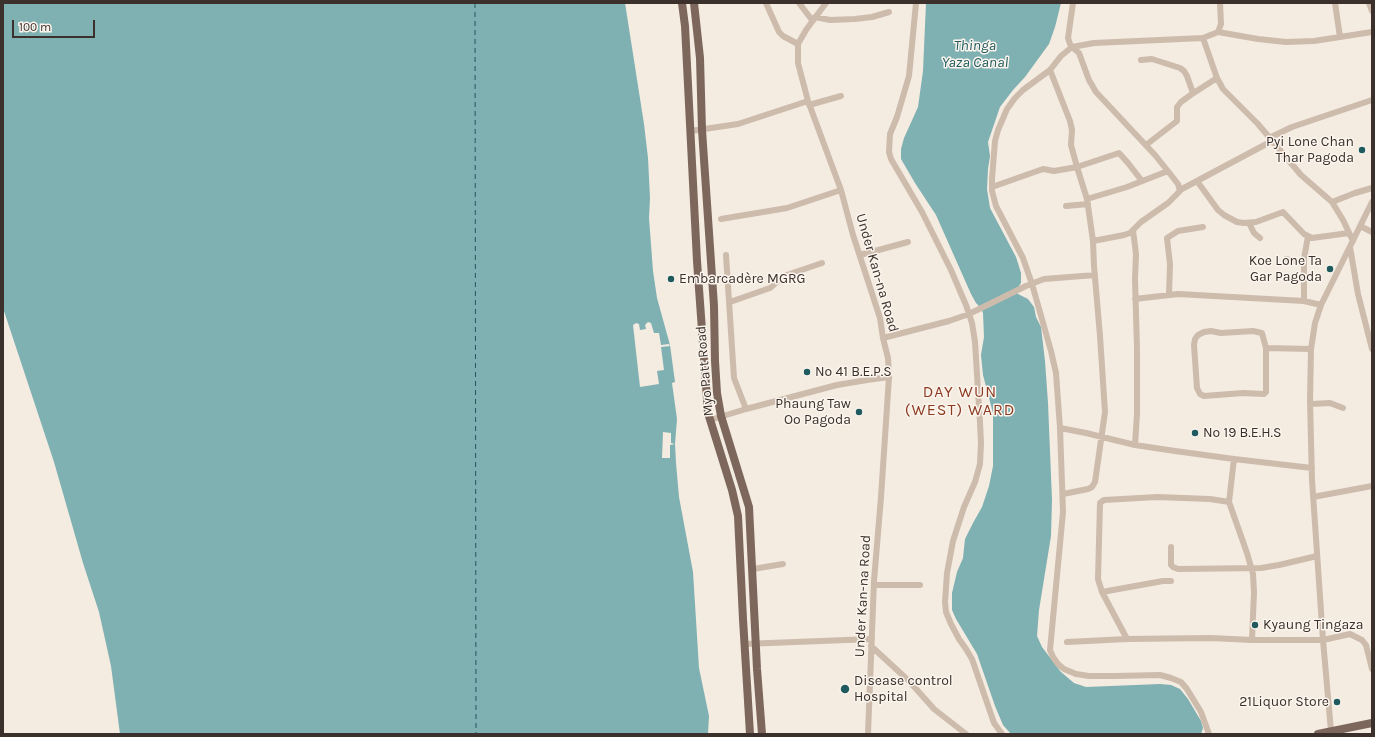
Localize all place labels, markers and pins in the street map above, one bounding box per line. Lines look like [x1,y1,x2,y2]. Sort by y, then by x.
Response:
place label: Pyi Lone Chan Thar Pagoda [1266,134,1354,166]
marker: Pyi Lone Chan Thar Pagoda [1357,145,1367,155]
place label: Koe Lone Ta Gar Pagoda [1249,253,1322,286]
marker: Koe Lone Ta Gar Pagoda [1325,264,1335,274]
place label: Embarcadère MGRG [679,271,805,287]
marker: Embarcadère MGRG [666,274,676,284]
place label: No 41 B.E.P.S [815,364,892,380]
marker: No 41 B.E.P.S [802,367,812,377]
place label: Phaung Taw Oo Pagoda [775,396,851,428]
marker: Phaung Taw Oo Pagoda [854,407,864,417]
place label: No 19 B.E.H.S [1203,425,1282,441]
marker: No 19 B.E.H.S [1190,428,1200,438]
place label: Kyaung Tingaza [1263,617,1363,633]
marker: Kyaung Tingaza [1250,620,1260,630]
place label: Disease control Hospital [854,673,953,706]
marker: Disease control Hospital [839,683,851,695]
place label: 21Liquor Store [1239,694,1329,710]
marker: 21Liquor Store [1332,697,1342,707]

